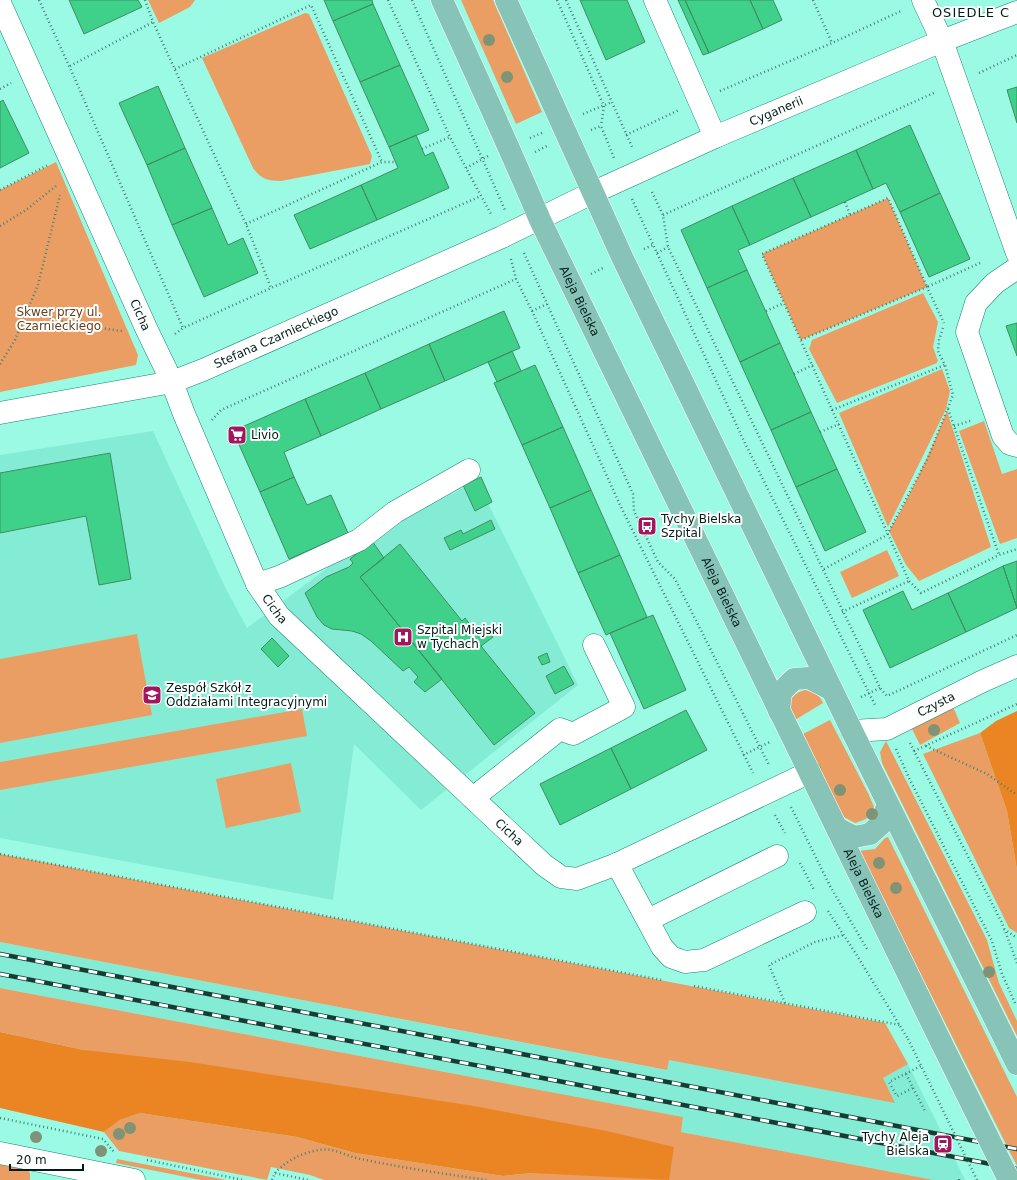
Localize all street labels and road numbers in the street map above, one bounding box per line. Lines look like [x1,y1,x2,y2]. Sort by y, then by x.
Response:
street label: Cyganerii [747,94,805,129]
street label: Aleja Bielska [557,264,603,338]
street label: Cicha [127,297,153,333]
street label: Stefana Czarnieckiego [212,304,340,371]
street label: Aleja Bielska [699,555,745,630]
street label: Cicha [259,592,290,627]
street label: Czysta [915,689,957,720]
street label: Cicha [492,816,526,849]
street label: Aleja Bielska [841,846,887,921]

